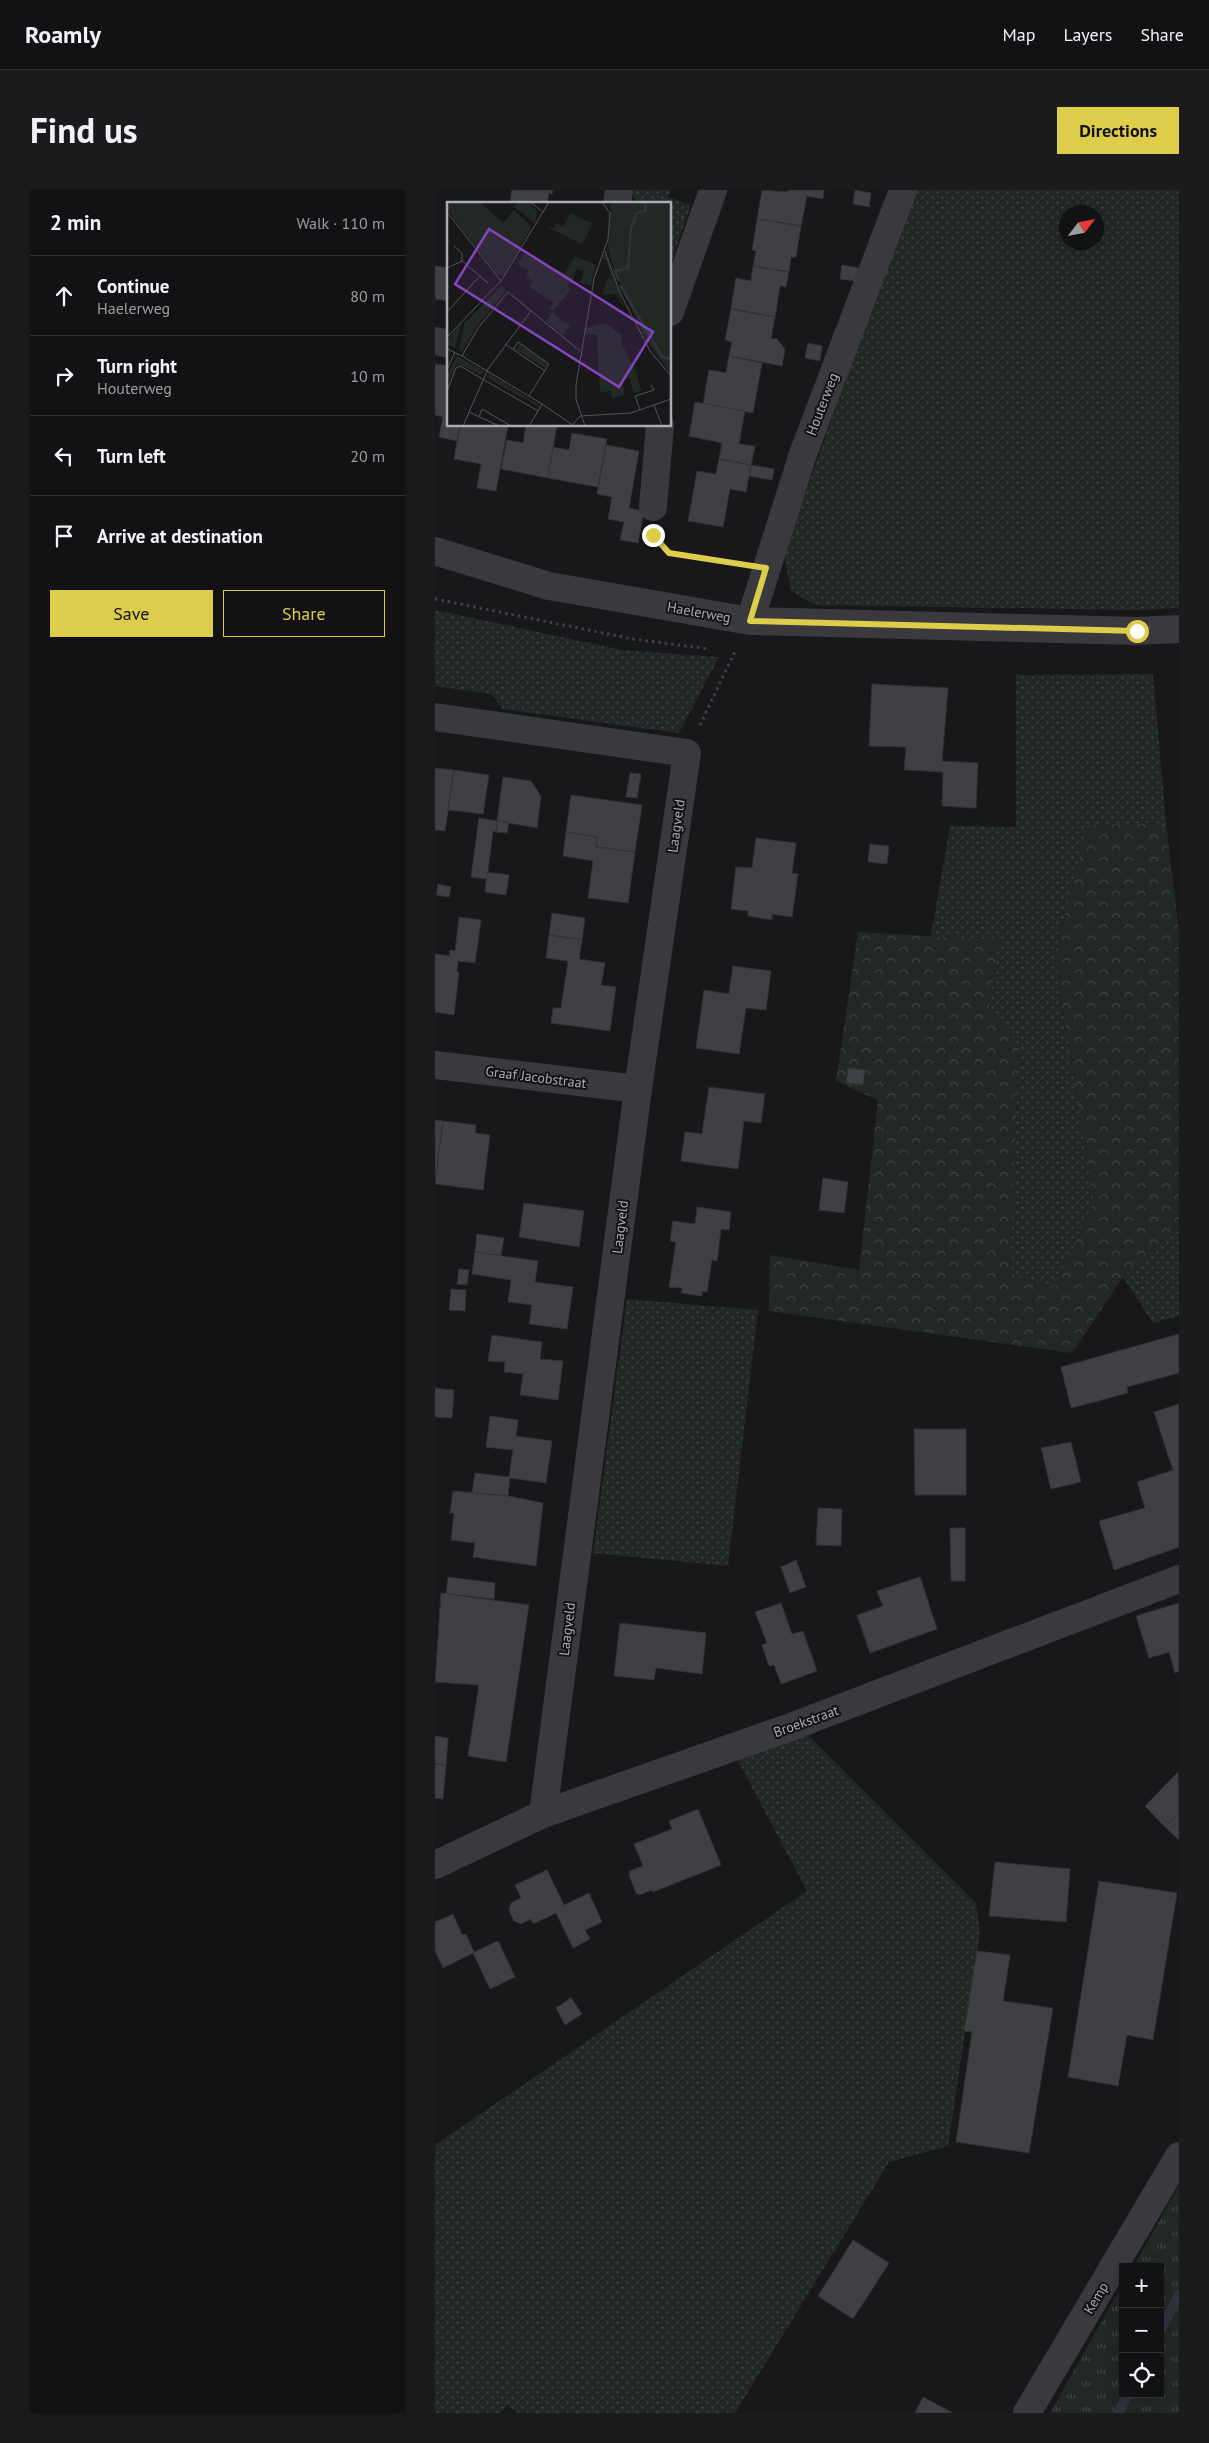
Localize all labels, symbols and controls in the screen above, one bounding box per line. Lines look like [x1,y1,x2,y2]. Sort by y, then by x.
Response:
text: Roamly [25,19,101,50]
text: Map [1003,23,1035,46]
text: Layers [1063,23,1112,46]
text: Share [1140,23,1184,46]
text: Find us [30,107,138,153]
button: Directions [1057,107,1179,154]
inset map [447,202,671,426]
north arrow [1059,205,1104,250]
text: 2 min [50,209,101,236]
text: Walk · 110 m [296,213,385,233]
text: Continue [97,274,169,298]
icon: ahead [50,282,78,310]
text: 80 m [350,286,385,306]
text: Haelerweg [97,298,170,318]
text: Turn right [97,354,177,378]
icon: right [50,362,78,390]
text: 10 m [350,366,385,386]
street label: Houterweg [802,370,842,438]
text: Houterweg [97,378,172,398]
icon: left [50,442,78,470]
text: Turn left [97,444,166,468]
text: 20 m [350,446,385,466]
icon: arrive [50,522,78,550]
text: Arrive at destination [97,524,263,548]
route end [642,524,665,547]
button: Save [50,590,213,637]
button: Share [223,590,385,637]
street label: Haelerweg [666,598,732,626]
route start [1126,620,1149,643]
street label: Laagveld [663,798,689,854]
street label: Graaf Jacobstraat [485,1062,588,1092]
street label: Laagveld [608,1199,632,1255]
street label: Laagveld [555,1601,579,1657]
street label: Broekstraat [771,1701,841,1741]
map controls [1119,2263,1164,2398]
button: + [1119,2263,1164,2308]
street label: Kemp [1080,2279,1112,2317]
button: − [1119,2308,1164,2353]
button: locate [1119,2353,1164,2398]

